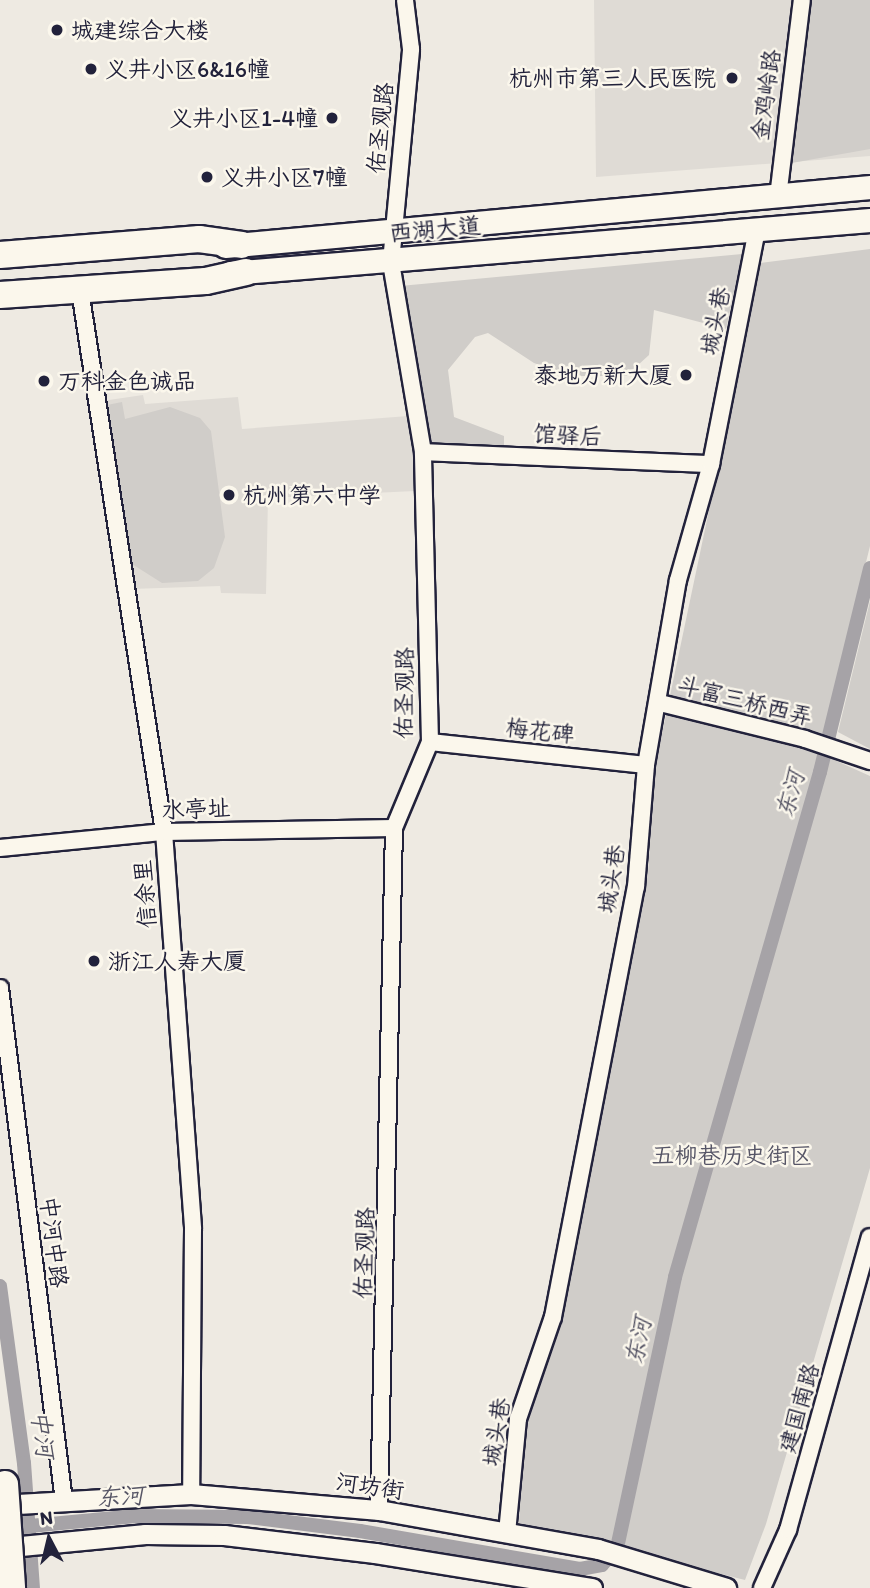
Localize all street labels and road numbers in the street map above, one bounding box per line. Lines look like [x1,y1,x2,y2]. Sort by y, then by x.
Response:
street label: 金鸡岭路 [746,48,786,142]
street label: 佑圣观路 [361,81,399,175]
street label: 西湖大道 [388,211,482,247]
street label: 城头巷 [695,285,735,357]
street label: 馆驿后 [533,419,603,451]
street label: 佑圣观路 [389,647,419,739]
street label: 斗富三桥西弄 [675,671,815,731]
street label: 梅花碑 [504,714,576,748]
street label: 水亭址 [161,794,231,824]
street label: 城头巷 [593,843,629,915]
street label: 信余里 [129,859,161,929]
street label: 中河中路 [35,1195,73,1289]
street label: 佑圣观路 [349,1207,379,1299]
street label: 建国南路 [773,1360,825,1456]
street label: 城头巷 [477,1396,515,1468]
street label: 河坊街 [334,1468,406,1504]

